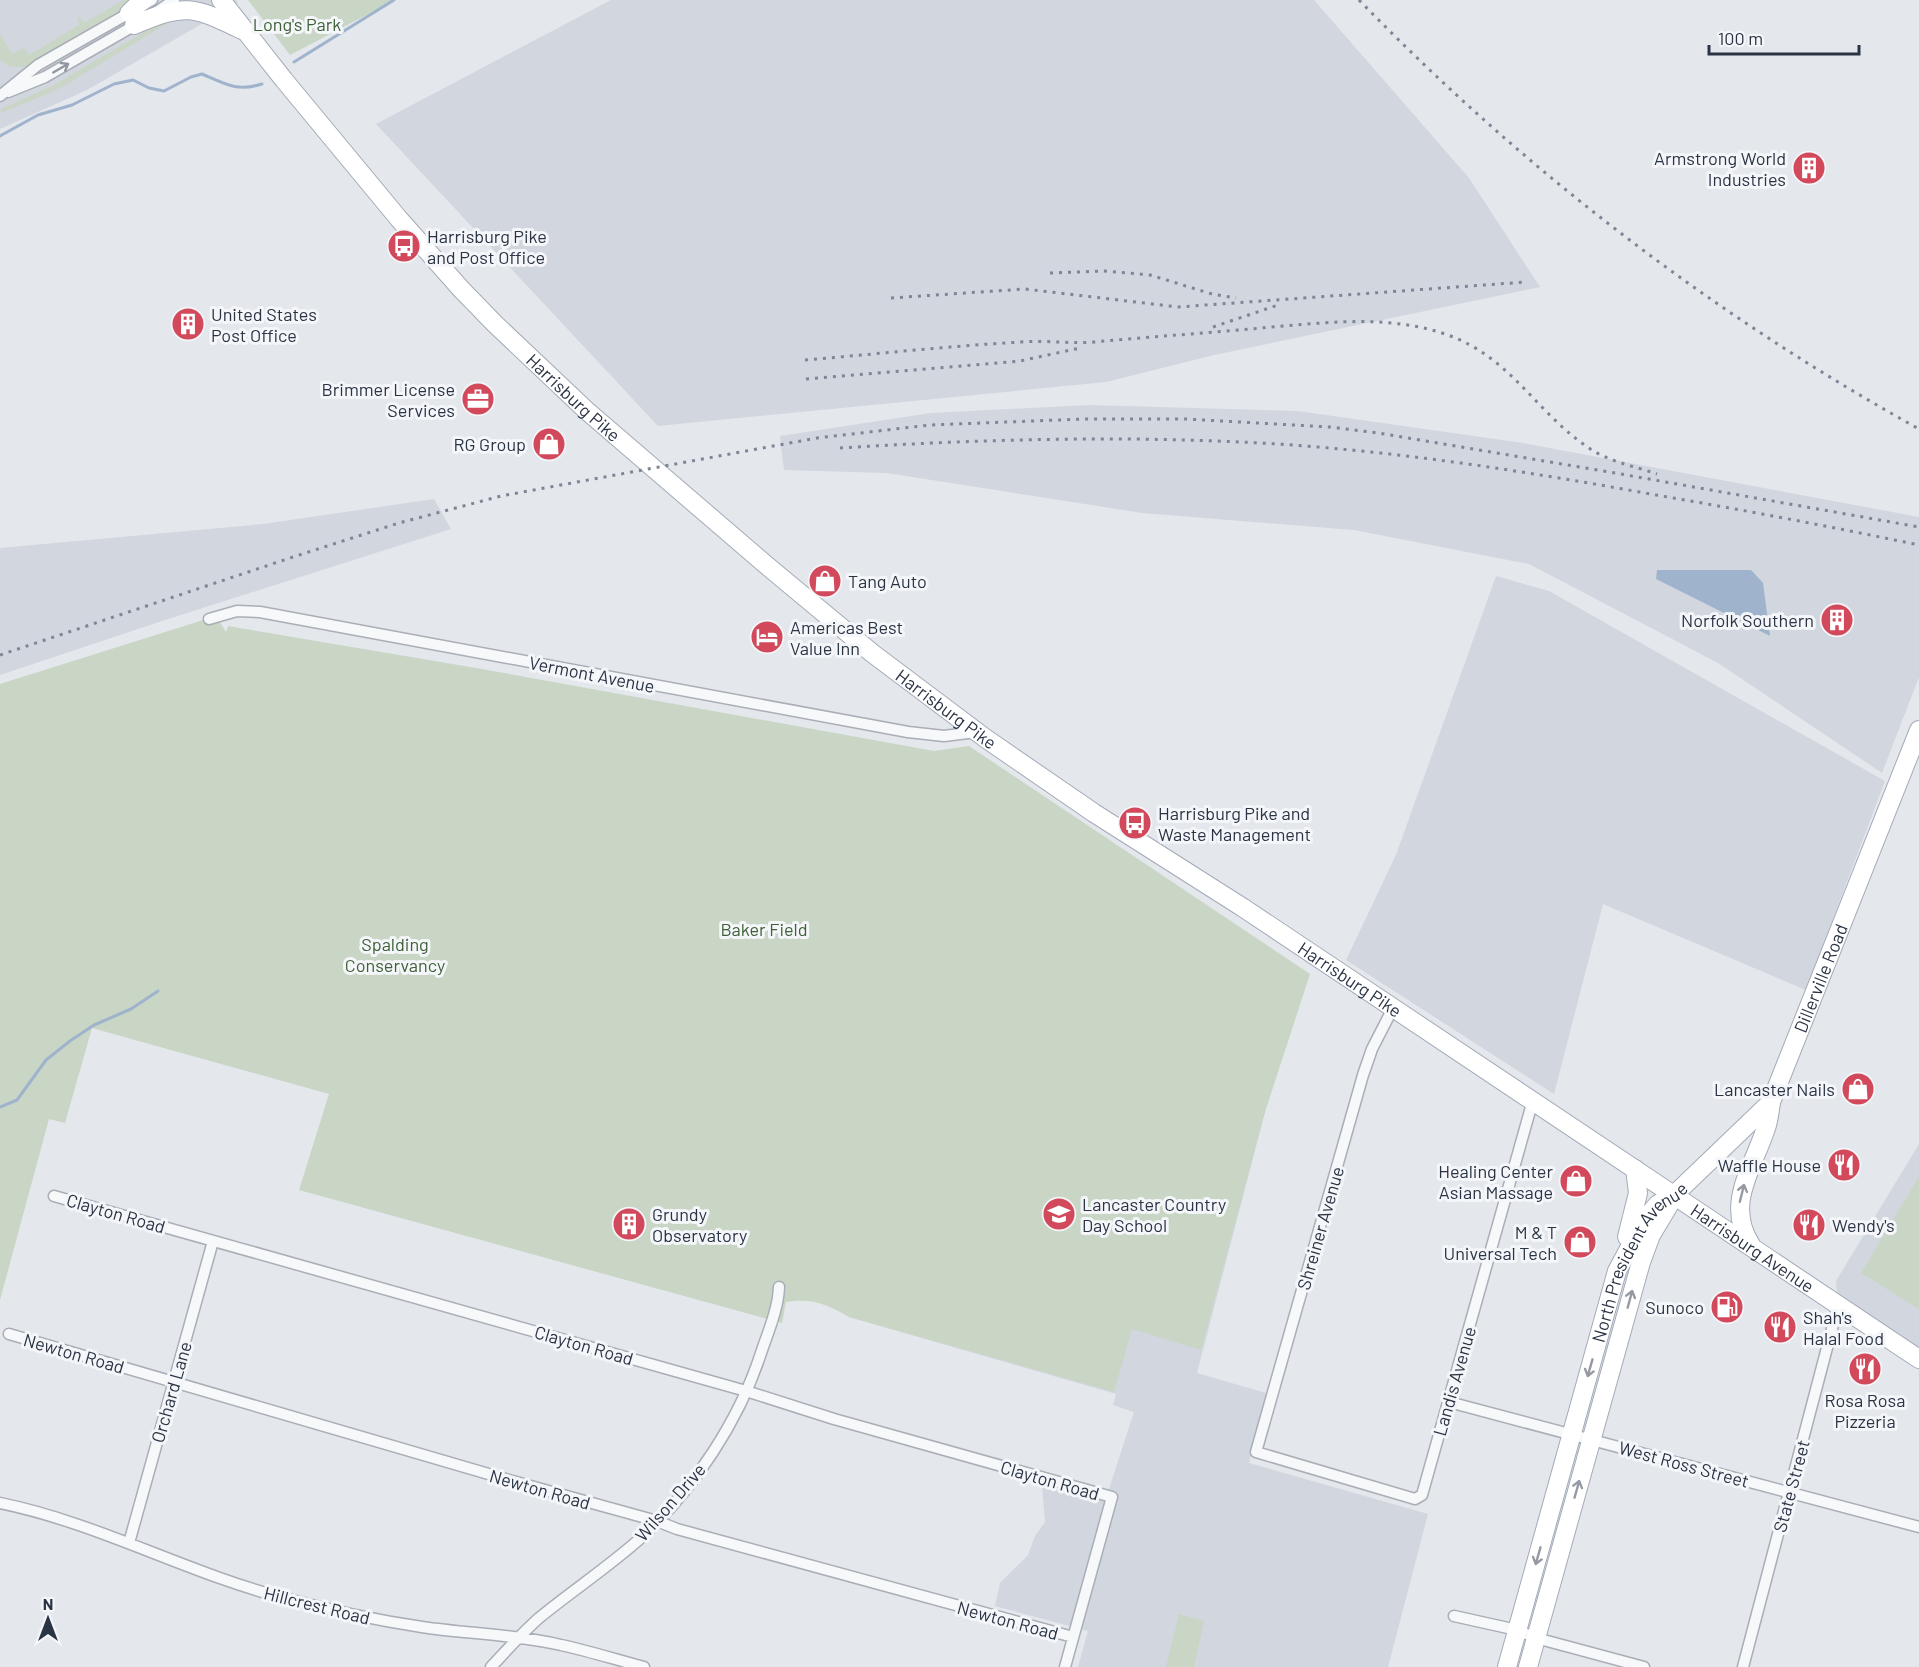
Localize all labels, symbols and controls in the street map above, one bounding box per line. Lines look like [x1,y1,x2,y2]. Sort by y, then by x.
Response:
park label: Long's Park [253,13,341,35]
scale bar [1709,18,1859,56]
text: 100 m [1718,27,1763,49]
one-way arrow [52,62,69,74]
place label: Armstrong World Industries [1654,147,1786,190]
building icon: Armstrong World Industries [1791,150,1827,186]
place label: Harrisburg Pike and Post Office [427,225,547,268]
bus stop icon: Harrisburg Pike and Post Office [386,228,422,264]
place label: United States Post Office [211,303,317,346]
building icon: United States Post Office [170,306,206,342]
street label: Harrisburg Pike [522,349,625,446]
place label: Brimmer License Services [322,378,455,421]
office icon: Brimmer License Services [460,381,496,417]
shop icon: RG Group [531,426,567,462]
place label: RG Group [453,433,526,455]
shop icon: Tang Auto [807,563,843,599]
place label: Tang Auto [848,570,927,592]
building icon: Norfolk Southern [1819,602,1855,638]
place label: Norfolk Southern [1681,609,1814,631]
place label: Americas Best Value Inn [790,616,903,659]
hotel icon: Americas Best Value Inn [749,619,785,655]
street label: Vermont Avenue [527,651,657,697]
street label: Harrisburg Pike [892,664,1001,754]
place label: Harrisburg Pike and Waste Management [1158,802,1311,845]
bus stop icon: Harrisburg Pike and Waste Management [1117,805,1153,841]
park label: Baker Field [720,918,808,940]
street label: Dillerville Road [1789,921,1852,1036]
park label: Spalding Conservancy [345,933,445,976]
street label: Harrisburg Pike [1294,937,1406,1022]
shop icon: Lancaster Nails [1840,1071,1876,1107]
place label: Lancaster Nails [1714,1078,1835,1100]
restaurant icon: Waffle House [1826,1147,1862,1183]
place label: Waffle House [1718,1154,1821,1176]
place label: Healing Center Asian Massage [1438,1160,1553,1203]
shop icon: Healing Center Asian Massage [1558,1163,1594,1199]
street label: Shreiner Avenue [1292,1164,1348,1292]
street label: North President Avenue [1587,1177,1692,1345]
one-way arrow [1737,1184,1749,1203]
street label: Clayton Road [64,1188,168,1238]
place label: Lancaster Country Day School [1082,1193,1226,1236]
school or university icon: Lancaster Country Day School [1041,1196,1077,1232]
street label: Harrisburg Avenue [1687,1199,1818,1297]
place label: Grundy Observatory [652,1203,747,1246]
building icon: Grundy Observatory [611,1206,647,1242]
restaurant icon: Wendy's [1791,1207,1827,1243]
place label: Wendy's [1832,1214,1895,1236]
place label: M & T Universal Tech [1443,1221,1557,1264]
shop icon: M & T Universal Tech [1562,1224,1598,1260]
fuel station icon: Sunoco [1709,1289,1745,1325]
one-way arrow [1625,1290,1636,1309]
place label: Sunoco [1645,1296,1704,1318]
place label: Shah's Halal Food [1803,1306,1884,1349]
restaurant icon: Shah's Halal Food [1762,1309,1798,1345]
street label: Clayton Road [532,1320,636,1370]
street label: Landis Avenue [1428,1324,1480,1438]
street label: Newton Road [21,1328,127,1378]
street label: Orchard Lane [146,1339,196,1445]
restaurant icon: Rosa Rosa Pizzeria [1847,1351,1883,1387]
one-way arrow [1584,1358,1595,1377]
place label: Rosa Rosa Pizzeria [1825,1389,1905,1432]
street label: West Ross Street [1617,1436,1751,1492]
street label: State Street [1768,1437,1814,1535]
street label: Clayton Road [998,1455,1102,1505]
street label: Wilson Drive [630,1458,710,1546]
street label: Newton Road [487,1464,593,1514]
one-way arrow [1572,1480,1584,1499]
one-way arrow [1532,1546,1543,1565]
street label: Hillcrest Road [262,1581,372,1629]
north arrow [18,1589,78,1649]
text: N [43,1594,53,1613]
street label: Newton Road [955,1596,1061,1644]

